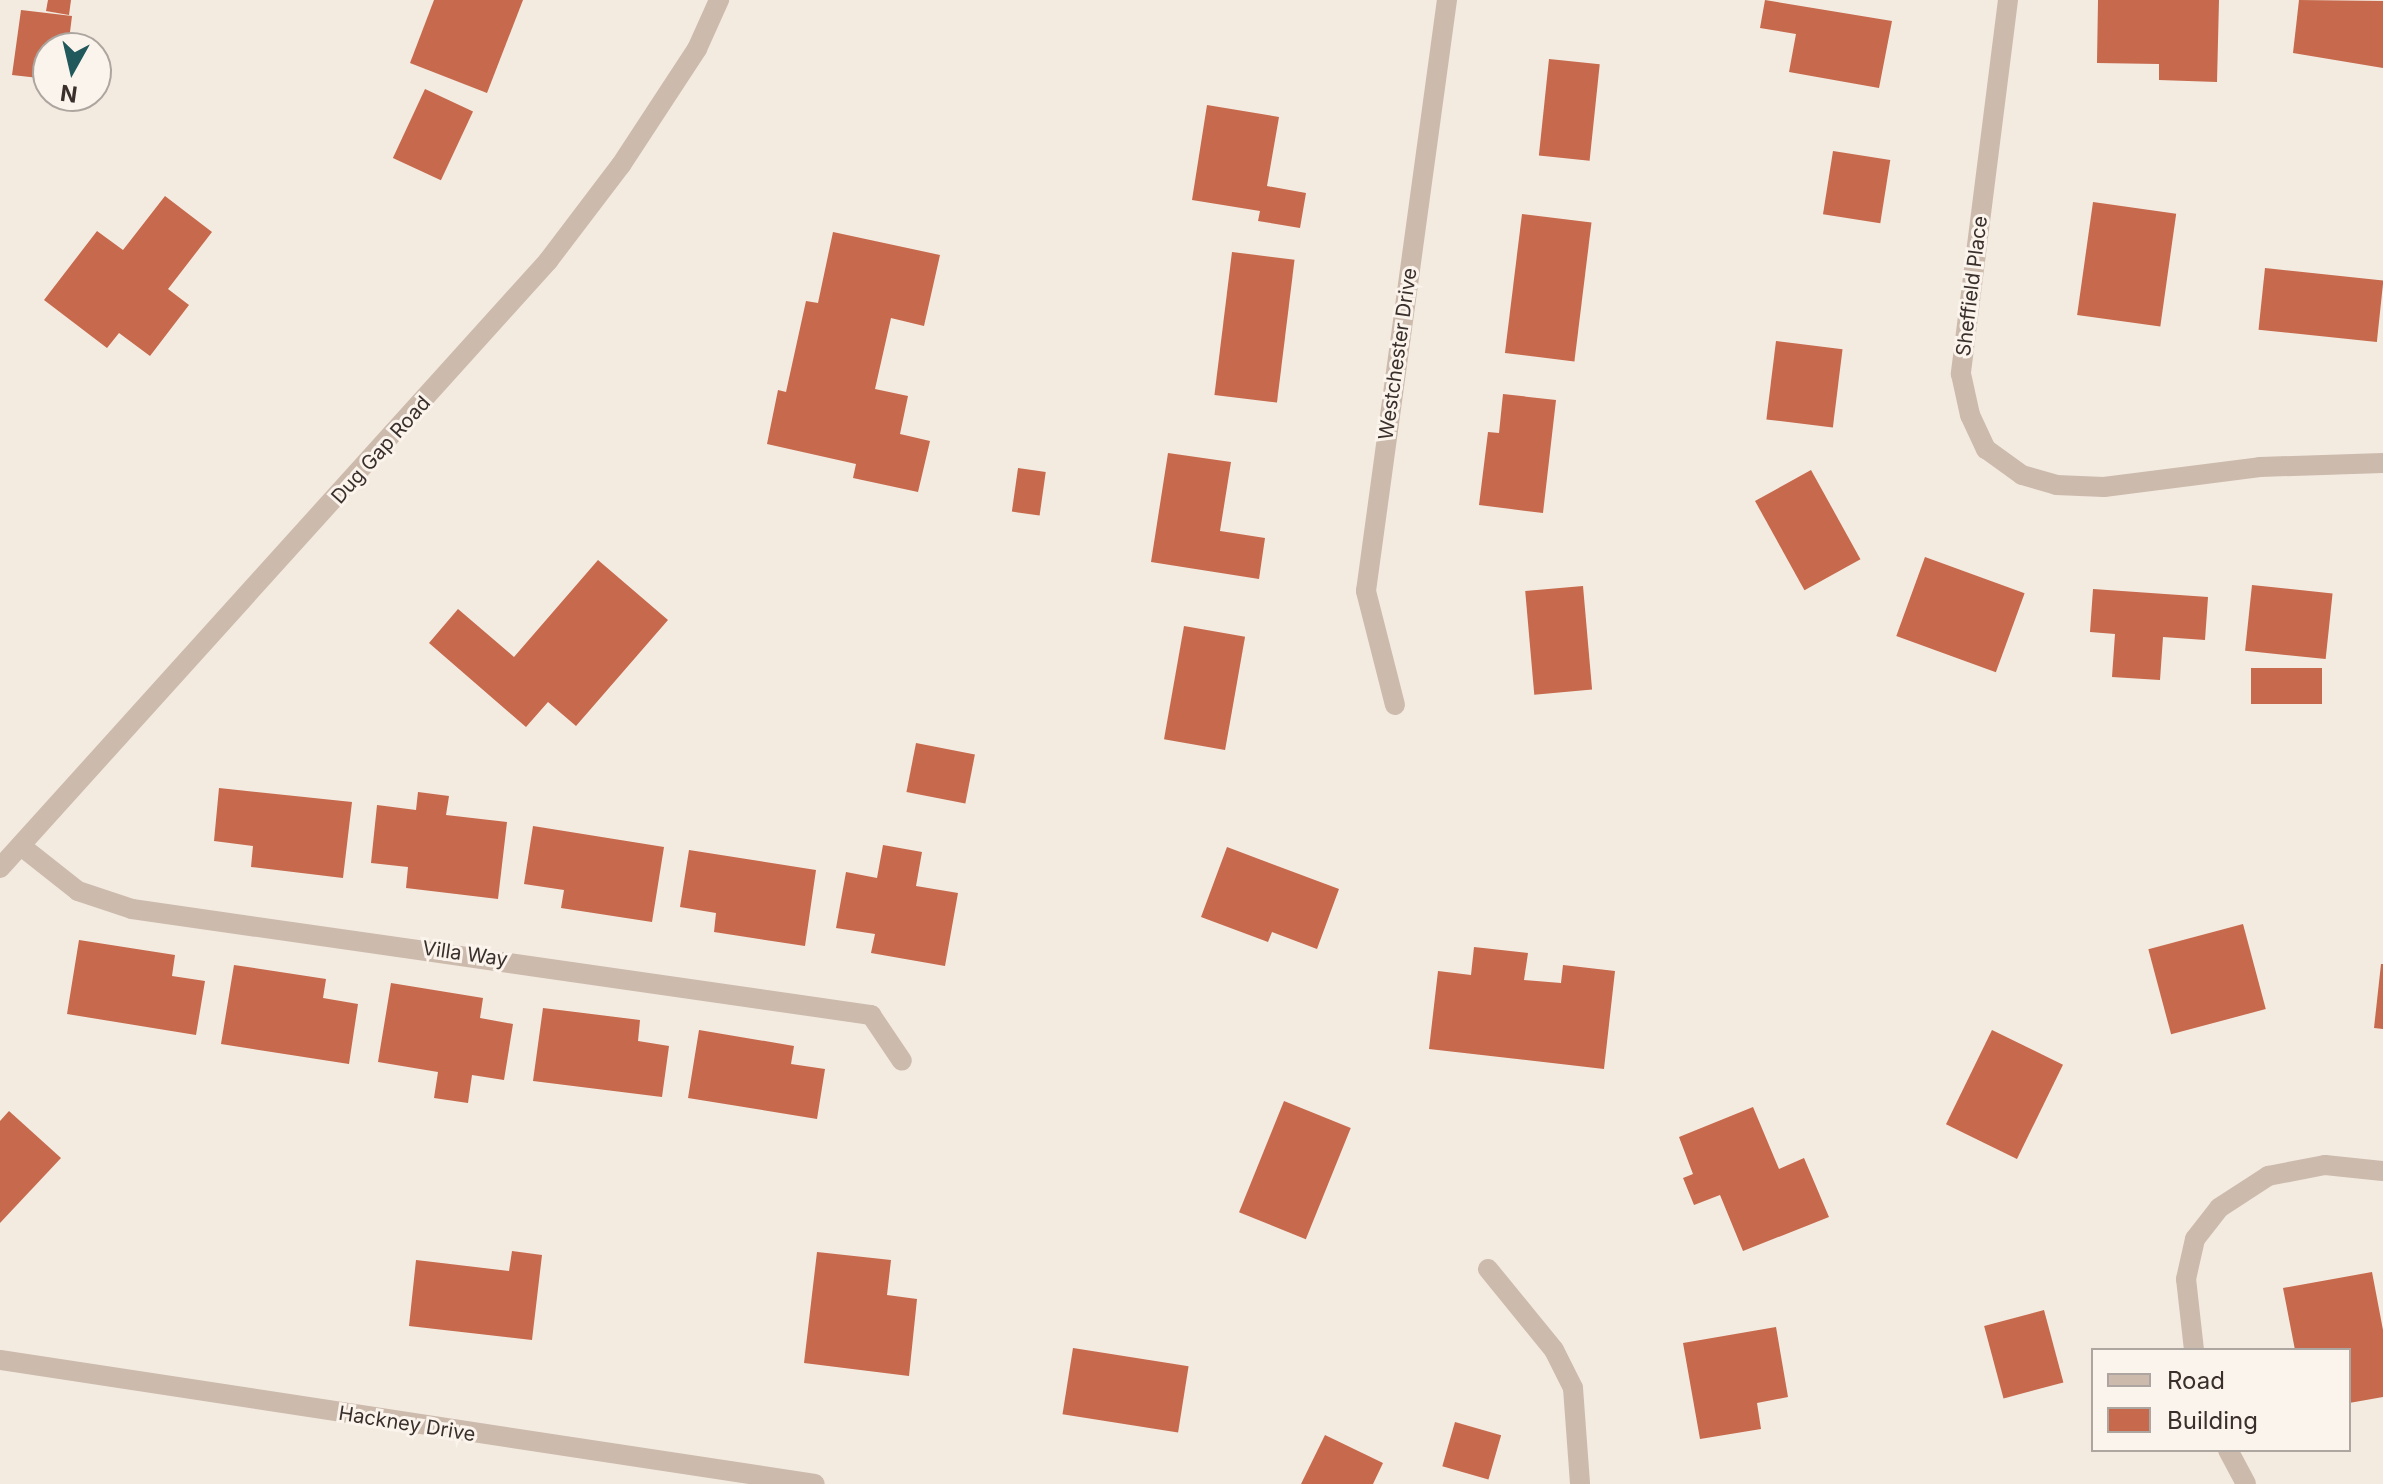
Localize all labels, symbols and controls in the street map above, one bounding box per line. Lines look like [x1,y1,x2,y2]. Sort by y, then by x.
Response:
north arrow [32,32,112,112]
text: N [59,80,79,108]
street label: Sheffield Place [1951,214,1993,358]
street label: Westchester Drive [1374,266,1422,442]
street label: Dug Gap Road [326,391,436,509]
street label: Villa Way [421,936,509,972]
legend [2091,1348,2351,1452]
text: Road [2167,1366,2225,1395]
street label: Hackney Drive [337,1401,477,1447]
text: Building [2167,1406,2258,1435]

